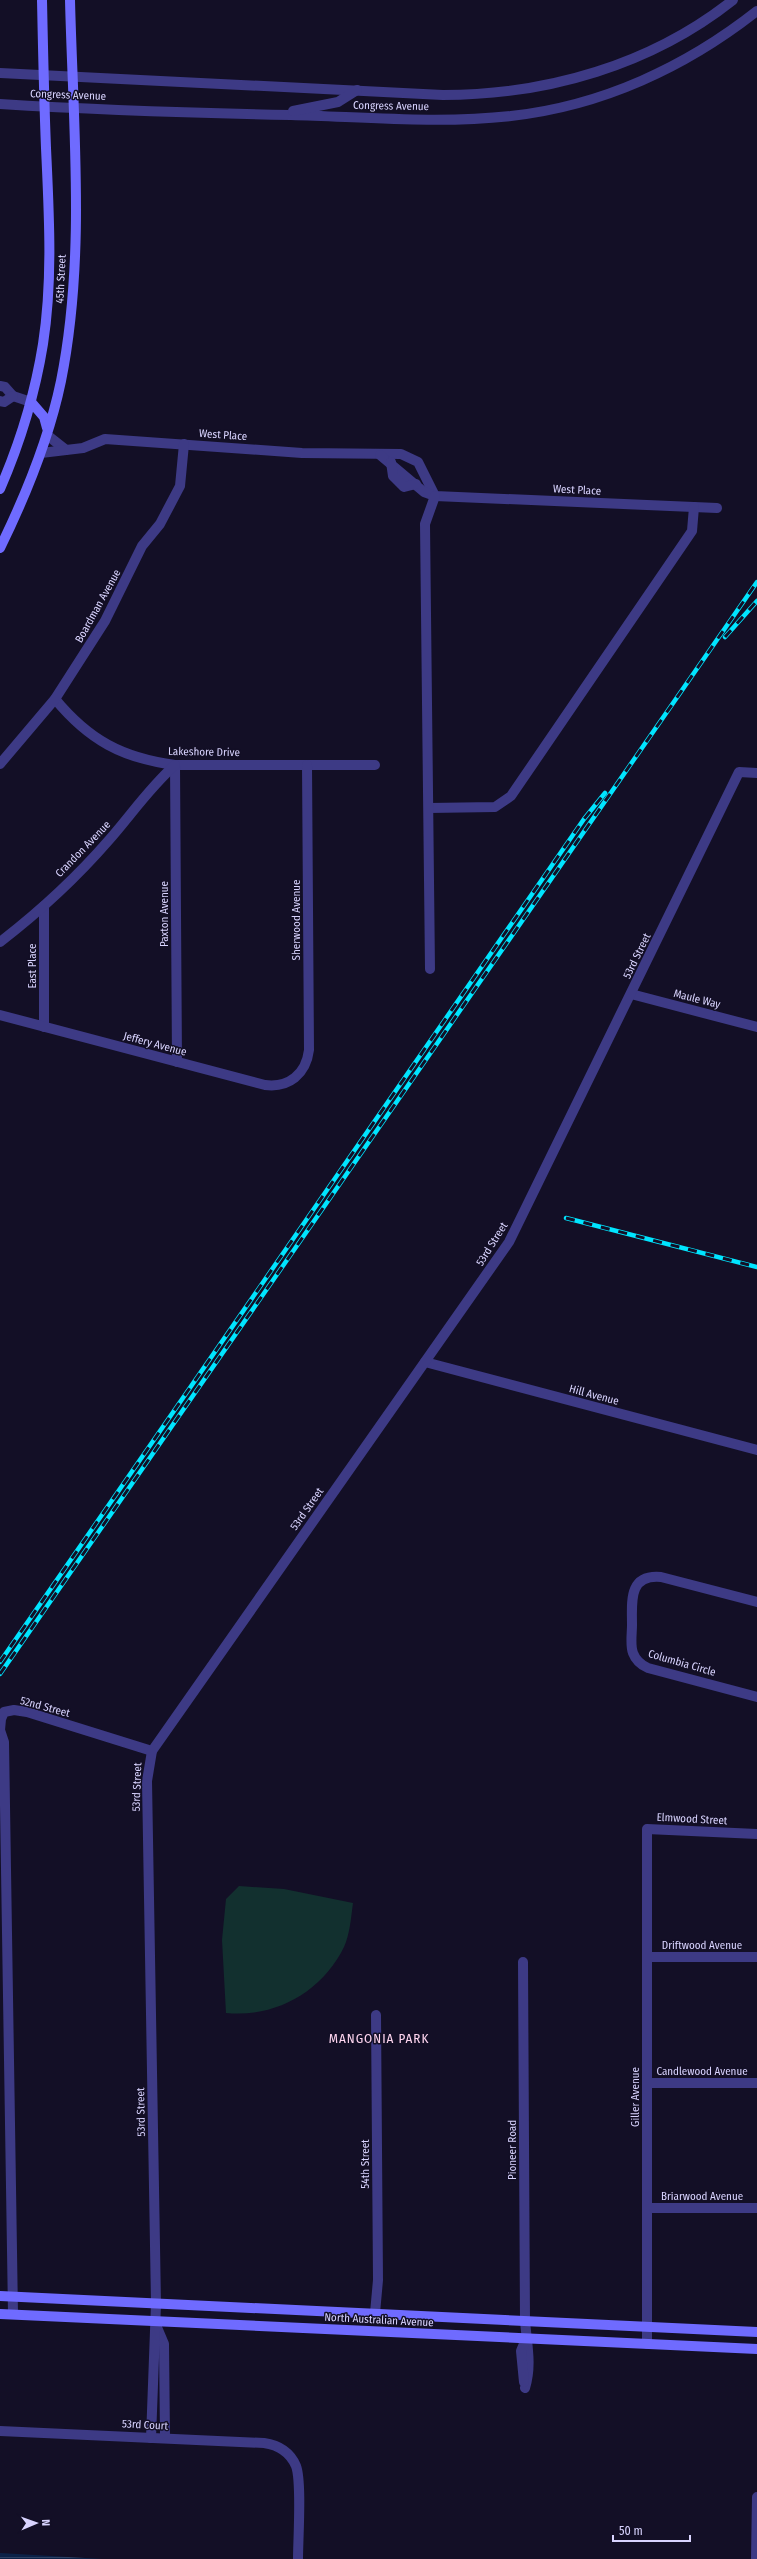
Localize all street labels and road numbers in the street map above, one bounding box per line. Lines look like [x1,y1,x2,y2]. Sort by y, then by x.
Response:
street label: Congress Avenue [30,87,106,103]
street label: Congress Avenue [353,99,429,113]
street label: 45th Street [53,254,69,304]
street label: West Place [198,427,248,443]
street label: West Place [553,482,601,498]
street label: Boardman Avenue [72,567,124,645]
street label: Lakeshore Drive [168,745,240,759]
street label: Crandon Avenue [53,818,113,880]
street label: Sherwood Avenue [290,880,303,960]
street label: Paxton Avenue [158,881,171,947]
street label: 53rd Street [620,931,654,981]
street label: East Place [26,943,39,989]
street label: Maule Way [672,987,722,1011]
street label: Jeffery Avenue [122,1029,188,1059]
street label: 53rd Street [474,1219,511,1268]
street label: Hill Avenue [568,1382,620,1408]
street label: 53rd Street [288,1485,327,1533]
street label: Columbia Circle [647,1647,717,1679]
street label: 52nd Street [19,1694,72,1720]
street label: 53rd Street [130,1762,144,1812]
street label: Elmwood Street [656,1811,728,1827]
street label: Driftwood Avenue [662,1939,742,1952]
street label: Candlewood Avenue [656,2065,748,2078]
street label: Giller Avenue [629,2067,642,2127]
street label: 53rd Street [134,2087,148,2137]
street label: Pioneer Road [506,2120,519,2180]
street label: 54th Street [359,2139,372,2189]
street label: Briarwood Avenue [661,2190,743,2203]
street label: North Australian Avenue [324,2311,434,2329]
street label: 53rd Court [122,2417,169,2433]

